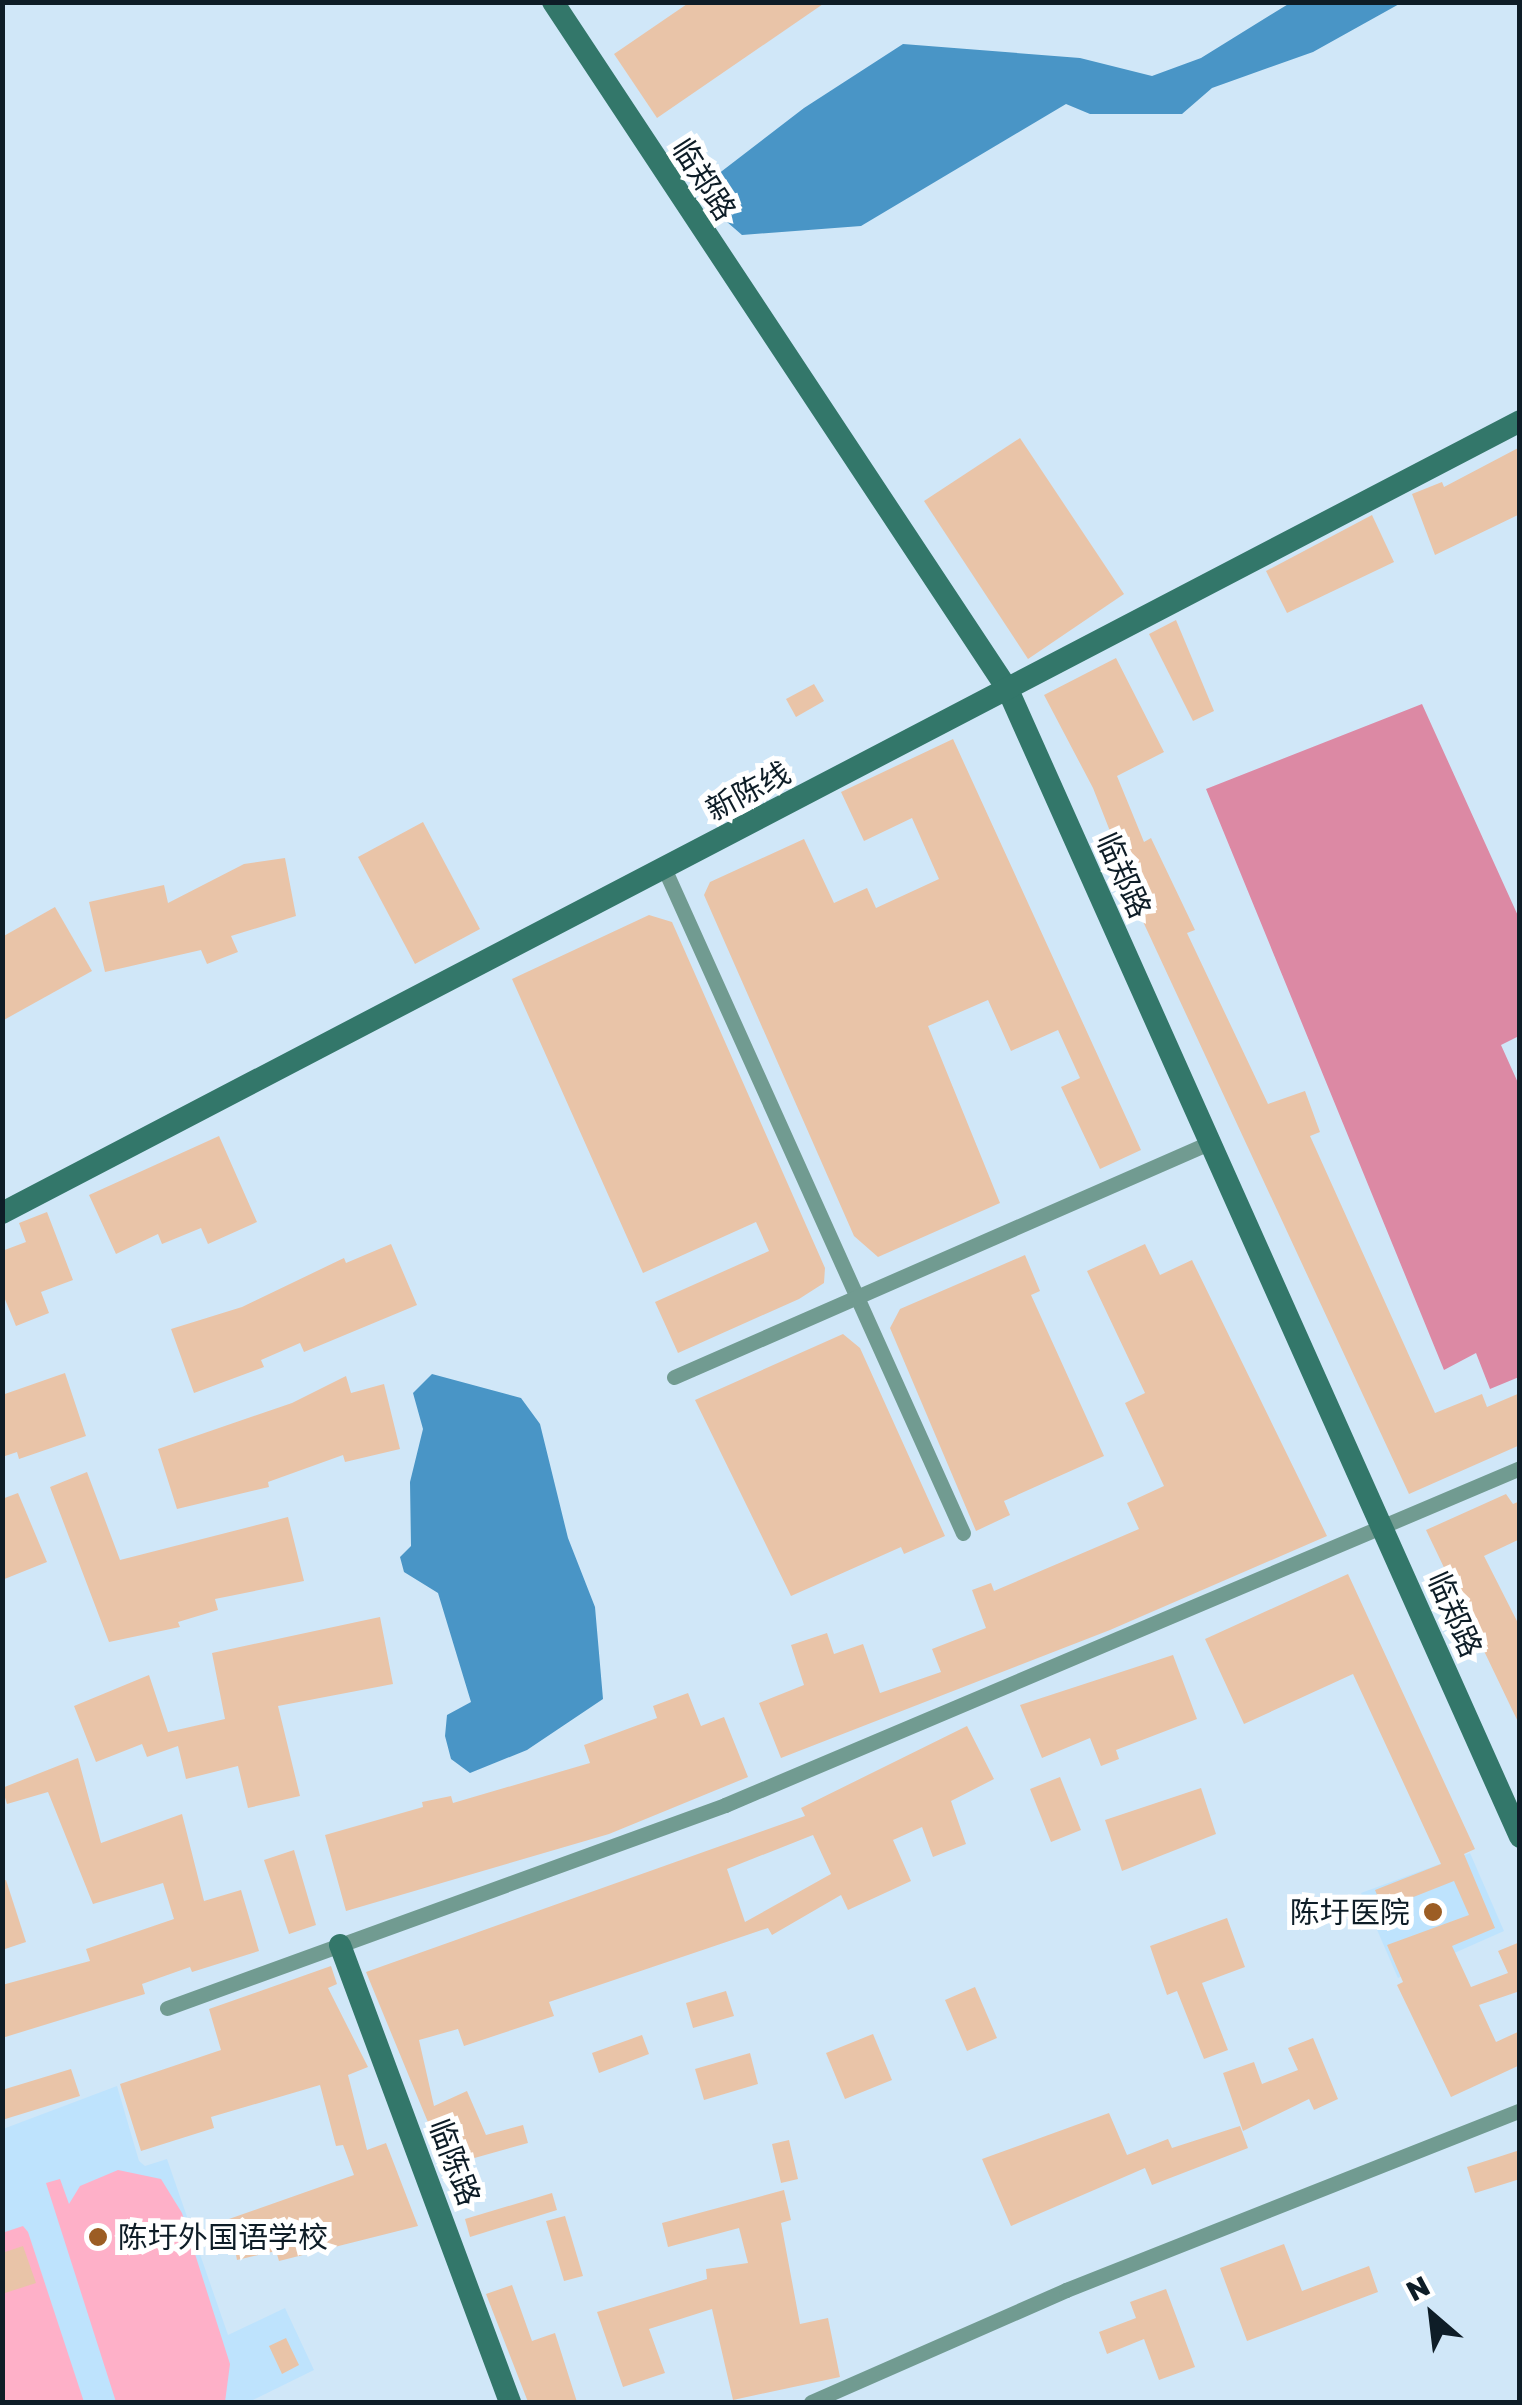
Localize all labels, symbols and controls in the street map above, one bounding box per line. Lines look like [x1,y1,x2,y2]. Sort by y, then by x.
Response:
street label: 临郑路 [664,131,744,227]
street label: 新陈线 [700,754,796,828]
street label: 临郑路 [1089,827,1159,923]
street label: 临郑路 [1420,1566,1490,1662]
place label: 陈圩医院 [1290,1894,1410,1930]
marker: 陈圩医院 [1420,1899,1446,1925]
street label: 临陈路 [422,2114,488,2210]
place label: 陈圩外国语学校 [118,2219,328,2255]
marker: 陈圩外国语学校 [87,2226,109,2248]
north arrow [1382,2265,1482,2365]
text: N [1401,2269,1435,2308]

